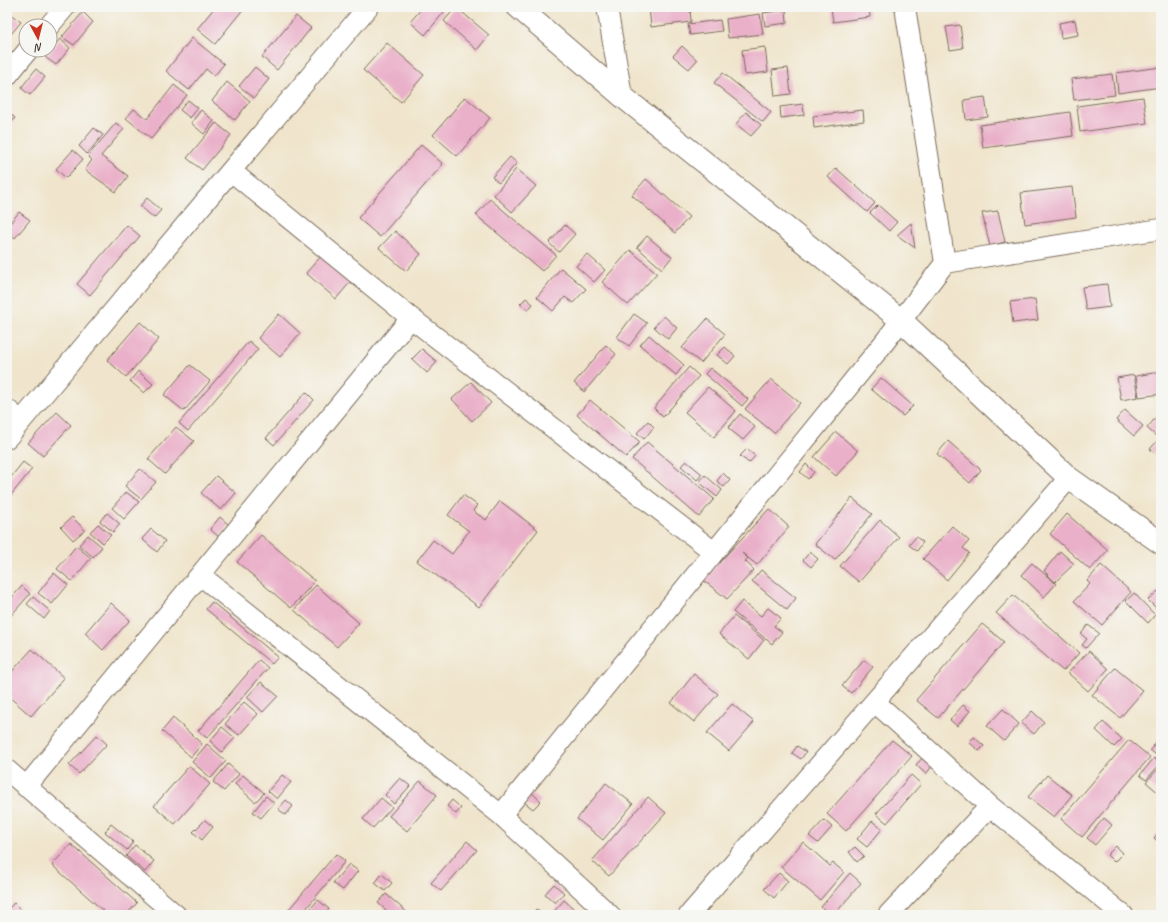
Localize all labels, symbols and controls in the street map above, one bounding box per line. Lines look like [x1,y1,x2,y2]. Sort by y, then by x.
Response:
north arrow [18,18,58,58]
text: N [33,41,43,56]

